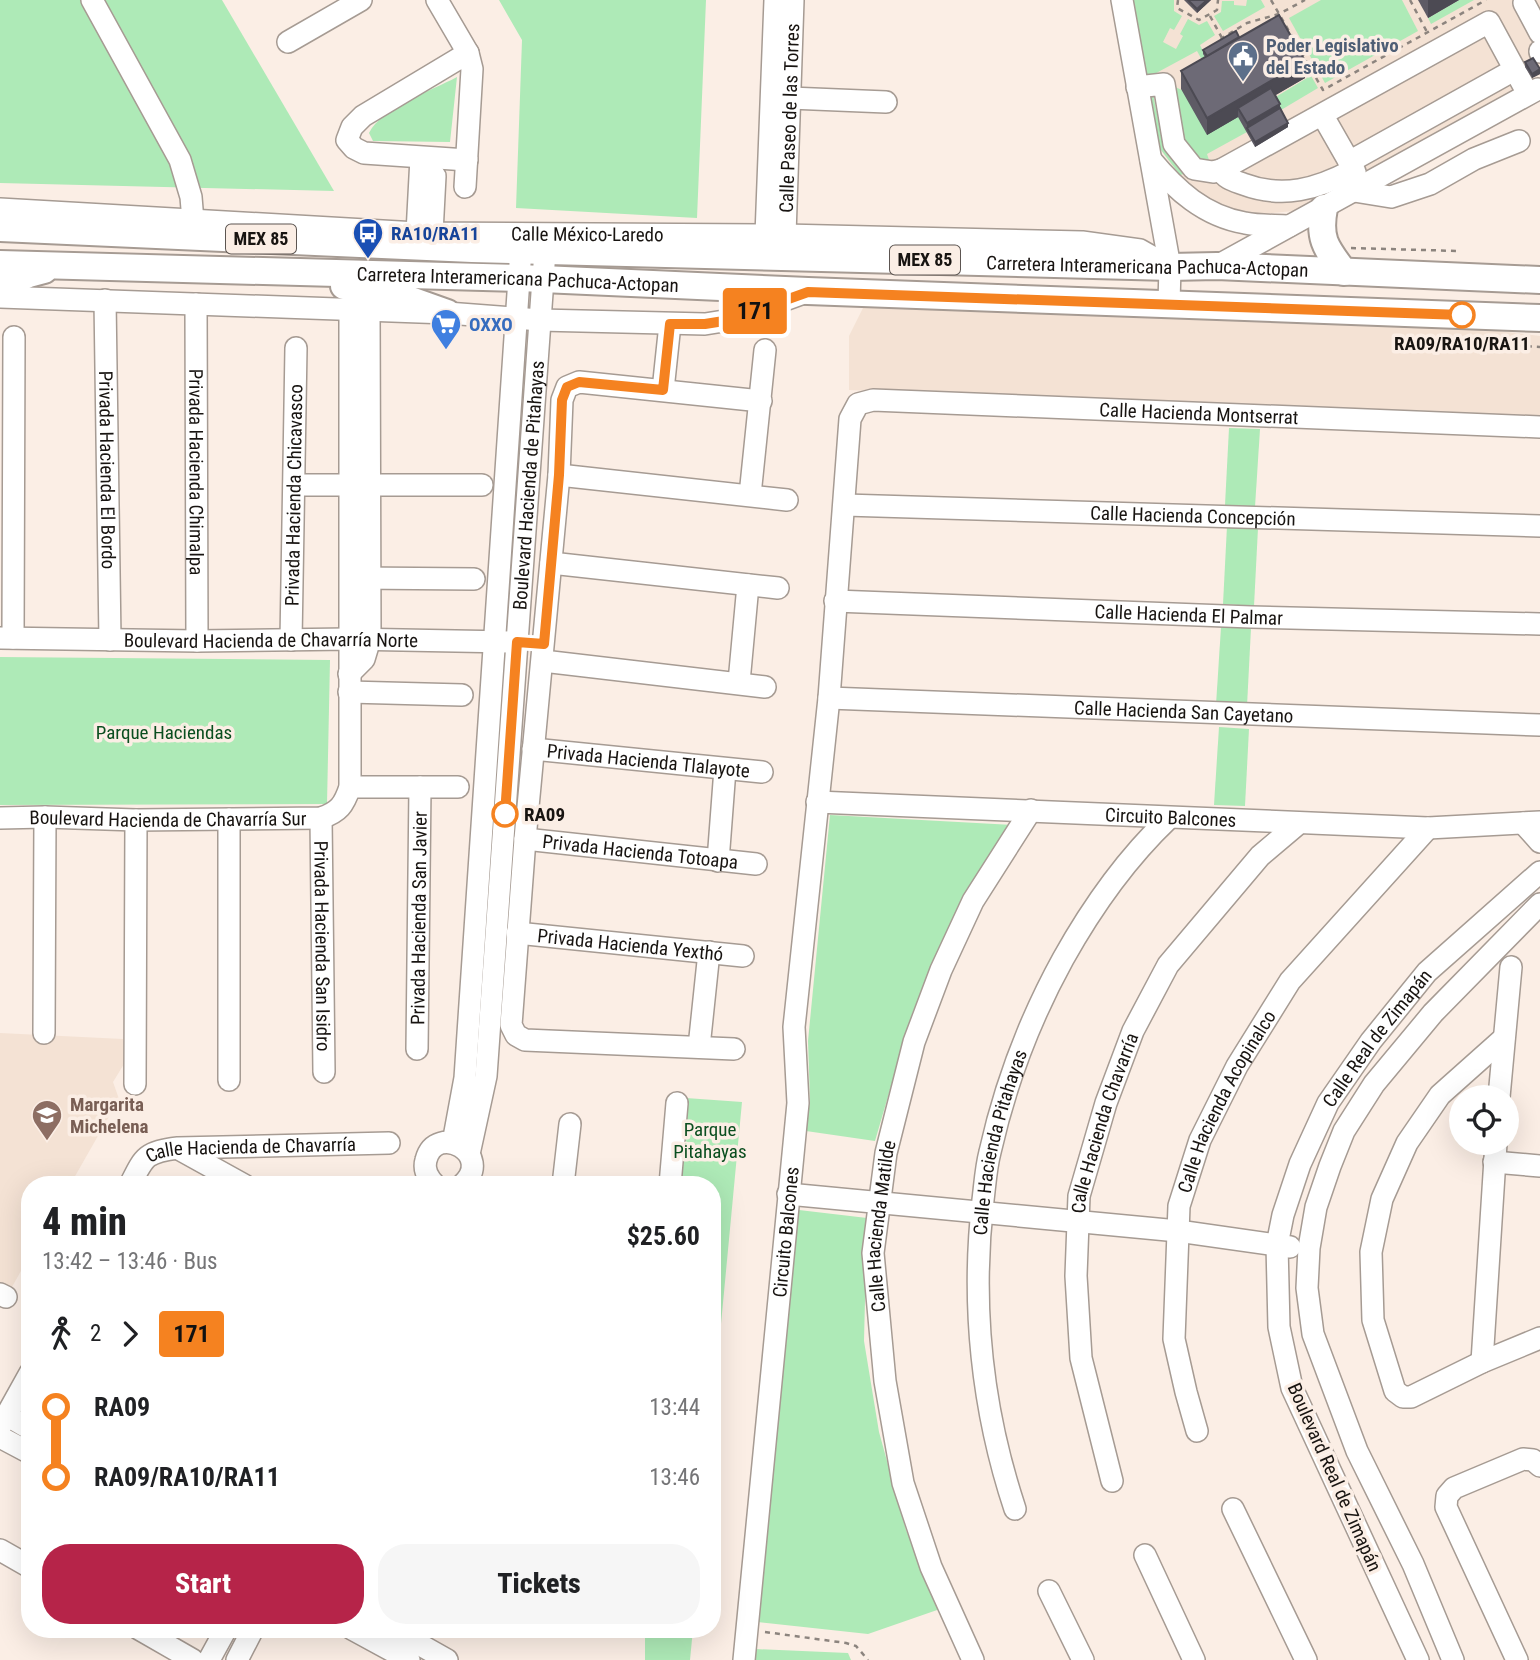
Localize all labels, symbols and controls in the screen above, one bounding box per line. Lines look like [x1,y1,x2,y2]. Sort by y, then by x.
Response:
street label: Calle Paseo de las Torres [775,23,804,213]
place label: Poder Legislativo del Estado [1266,34,1399,79]
public building icon: Poder Legislativo del Estado [1226,39,1260,83]
bus stop icon: RA10/RA11 [351,216,385,260]
place label: RA10/RA11 [391,222,479,245]
street label: Calle México-Laredo [511,223,664,246]
road number: MEX 85 [226,225,296,254]
road number: MEX 85 [890,246,960,274]
street label: Carretera Interamericana Pachuca-Actopan [986,251,1309,282]
street label: Carretera Interamericana Pachuca-Actopan [356,263,679,297]
line badge: 171 [715,288,795,334]
text: 171 [737,297,773,325]
marker: RA09/RA10/RA11 [1449,302,1475,328]
supermarket icon: OXXO [429,307,463,351]
place label: OXXO [469,313,513,336]
place label: RA09/RA10/RA11 [1394,332,1530,355]
street label: Boulevard Hacienda de Pitahayas [508,360,549,611]
street label: Privada Hacienda Chimalpa [184,369,208,575]
street label: Privada Hacienda El Bordo [94,371,120,569]
street label: Privada Hacienda Chicavasco [281,384,307,606]
street label: Calle Hacienda Montserrat [1099,398,1299,429]
street label: Calle Hacienda Concepción [1090,501,1296,531]
street label: Calle Hacienda El Palmar [1094,600,1283,630]
street label: Boulevard Hacienda de Chavarría Norte [124,628,418,653]
street label: Calle Hacienda San Cayetano [1074,696,1294,728]
park label: Parque Haciendas [96,721,232,744]
street label: Privada Hacienda Tlalayote [546,739,751,783]
marker: RA09 [492,801,518,827]
place label: RA09 [524,803,565,826]
street label: Circuito Balcones [1105,803,1237,832]
street label: Boulevard Hacienda de Chavarría Sur [29,806,307,832]
street label: Privada Hacienda San Javier [406,811,432,1025]
street label: Privada Hacienda Totoapa [541,830,739,874]
street label: Privada Hacienda San Isidro [309,840,335,1052]
street label: Privada Hacienda Yexthó [536,924,724,966]
street label: Calle Real de Zimapán [1318,965,1437,1112]
street label: Calle Hacienda Acopinalco [1173,1006,1281,1196]
street label: Calle Hacienda Chavarría [1067,1030,1143,1214]
street label: Calle Hacienda Pitahayas [969,1046,1032,1236]
map controls [1449,1085,1519,1155]
button: locate [1449,1085,1519,1155]
place label: Margarita Michelena [70,1093,149,1138]
school or university icon: Margarita Michelena [30,1098,64,1142]
park label: Parque Pitahayas [673,1118,747,1163]
street label: Calle Hacienda de Chavarría [141,1133,356,1168]
street label: Calle Hacienda Matilde [862,1138,901,1313]
street label: Circuito Balcones [768,1166,804,1299]
text: 4 min [42,1200,127,1244]
text: $25.60 [627,1221,700,1251]
text: 13:42 – 13:46 · Bus [42,1248,218,1275]
icon: walk [42,1315,80,1353]
icon: forward [111,1315,149,1353]
text: 2 [90,1320,101,1347]
text: 171 [173,1320,210,1348]
street label: Boulevard Real de Zimapán [1283,1380,1386,1575]
text: RA09 [94,1392,150,1422]
text: 13:44 [649,1394,700,1421]
text: RA09/RA10/RA11 [94,1462,280,1492]
text: 13:46 [649,1464,700,1491]
button: Start [42,1544,364,1624]
button: Tickets [378,1544,700,1624]

